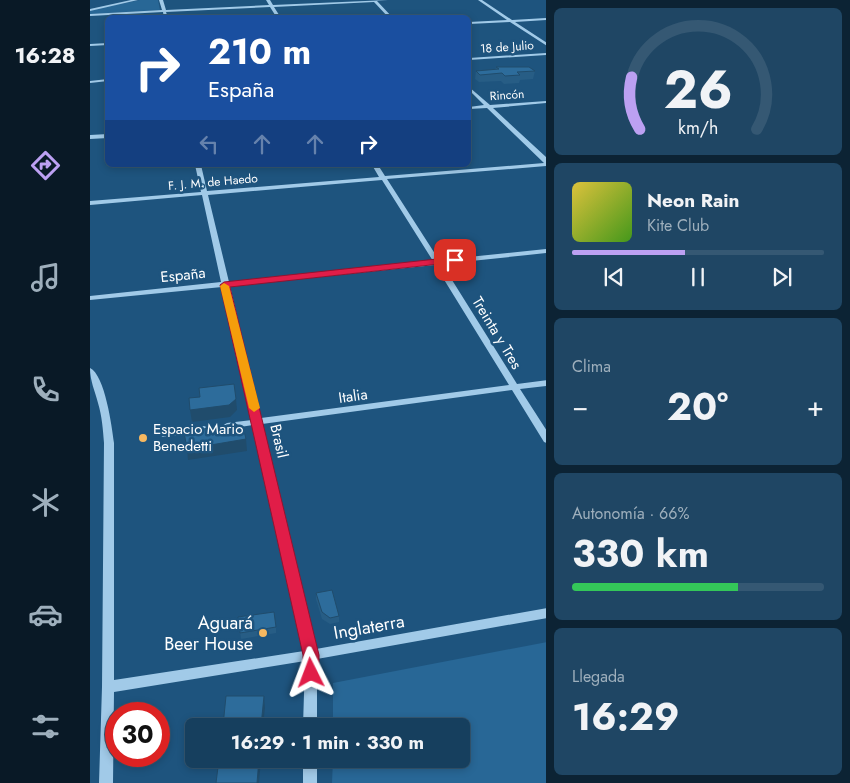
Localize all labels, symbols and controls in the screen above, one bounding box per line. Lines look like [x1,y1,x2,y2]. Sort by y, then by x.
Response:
text: 210 m [208,27,311,77]
icon: right [125,35,190,100]
street label: 18 de Julio [480,36,535,58]
text: 16:28 [14,39,76,71]
text: 26 [664,52,732,128]
text: España [208,73,274,105]
street label: Rincón [489,85,525,105]
text: km/h [678,115,718,141]
icon: left [195,130,223,158]
icon: ahead [248,130,276,158]
icon: ahead [301,130,329,158]
icon: right [354,130,382,158]
icon: directions [28,148,63,183]
street label: F. J. M. de Haedo [167,169,259,195]
text: Neon Rain [647,187,740,214]
text: Kite Club [647,214,709,237]
pin [434,239,476,281]
icon: arrive [441,246,469,274]
icon: music [28,260,63,295]
street label: España [159,262,207,288]
icon: previous [600,263,628,291]
icon: pause [684,263,712,291]
icon: next [768,263,796,291]
street label: Treinta y Tres [467,293,527,373]
text: Clima [572,355,611,378]
icon: phone [28,372,63,407]
text: 20° [667,379,728,434]
street label: Italia [337,383,369,409]
text: − [572,386,589,427]
text: + [807,386,824,427]
place label: Espacio Mario Benedetti [153,418,243,457]
street label: Brasil [264,422,294,460]
marker: Espacio Mario Benedetti [137,432,149,444]
icon: climate [28,485,63,520]
text: Autonomía · 66% [572,502,690,525]
text: 330 km [572,526,709,581]
icon: car [28,597,63,632]
street label: Inglaterra [332,608,406,646]
place label: Aguará Beer House [164,610,253,657]
marker: Aguará Beer House [257,627,269,639]
position arrow [284,646,336,698]
text: Llegada [572,665,625,688]
text: 16:29 [572,689,679,744]
speed limit sign: 30 [105,702,170,767]
icon: filters [28,709,63,744]
text: 16:29 · 1 min · 330 m [231,729,424,756]

